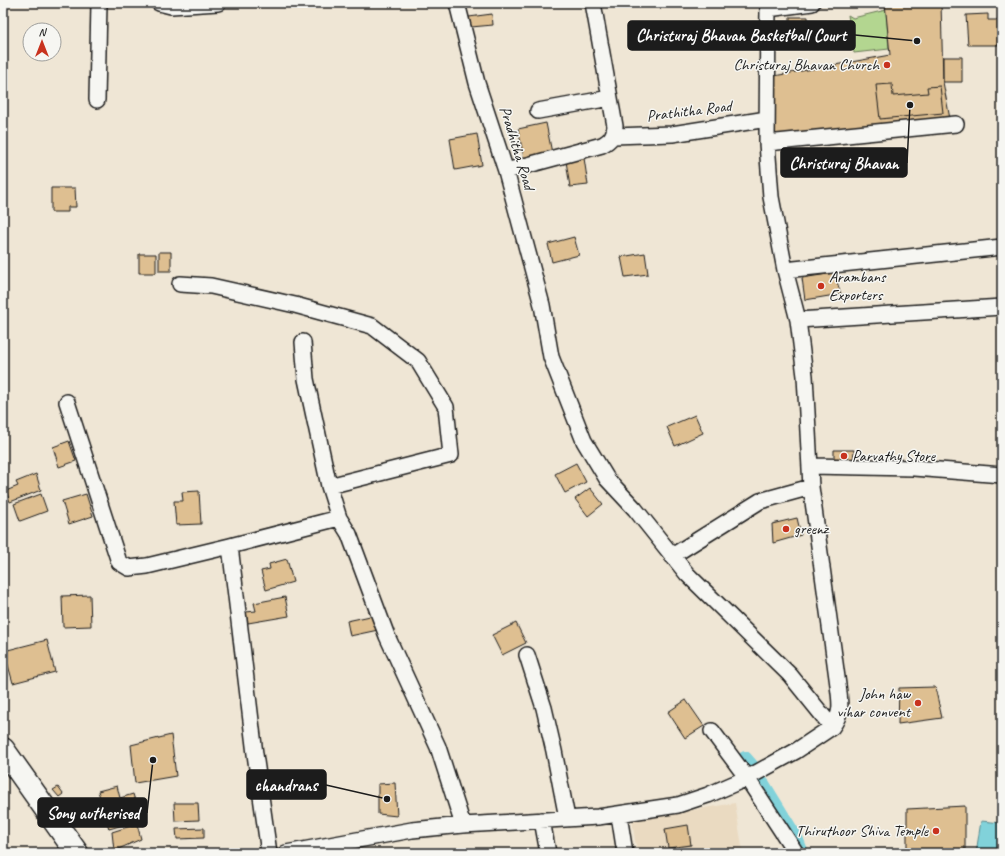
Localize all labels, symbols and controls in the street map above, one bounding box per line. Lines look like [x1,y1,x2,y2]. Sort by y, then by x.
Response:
callout: Christuraj Bhavan Basketball Court [628,21,855,50]
north arrow [22,22,62,62]
text: N [39,25,48,39]
text: Christuraj Bhavan Basketball Court [636,25,848,46]
place label: Christuraj Bhavan Church [734,55,881,75]
marker: Christuraj Bhavan Church [882,60,892,70]
street label: Prathitha Road [645,96,735,126]
street label: Pradhitha Road [495,104,540,195]
callout: Christuraj Bhavan [781,148,907,177]
text: Christuraj Bhavan [789,153,900,174]
place label: Arambans Exporters [829,267,887,305]
marker: Arambans Exporters [816,281,826,291]
place label: Parvathy Store [852,446,937,466]
marker: Parvathy Store [839,451,849,461]
place label: greenz [794,519,830,539]
marker: greenz [781,524,791,534]
place label: John haw vihar convent [837,684,912,722]
marker: John haw vihar convent [913,698,923,708]
callout: chandrans [247,770,326,799]
text: chandrans [254,775,320,796]
callout: Sony autherised [38,798,147,827]
text: Sony autherised [47,803,142,824]
place label: Thiruthoor Shiva Temple [796,821,930,841]
marker: Thiruthoor Shiva Temple [931,826,941,836]

